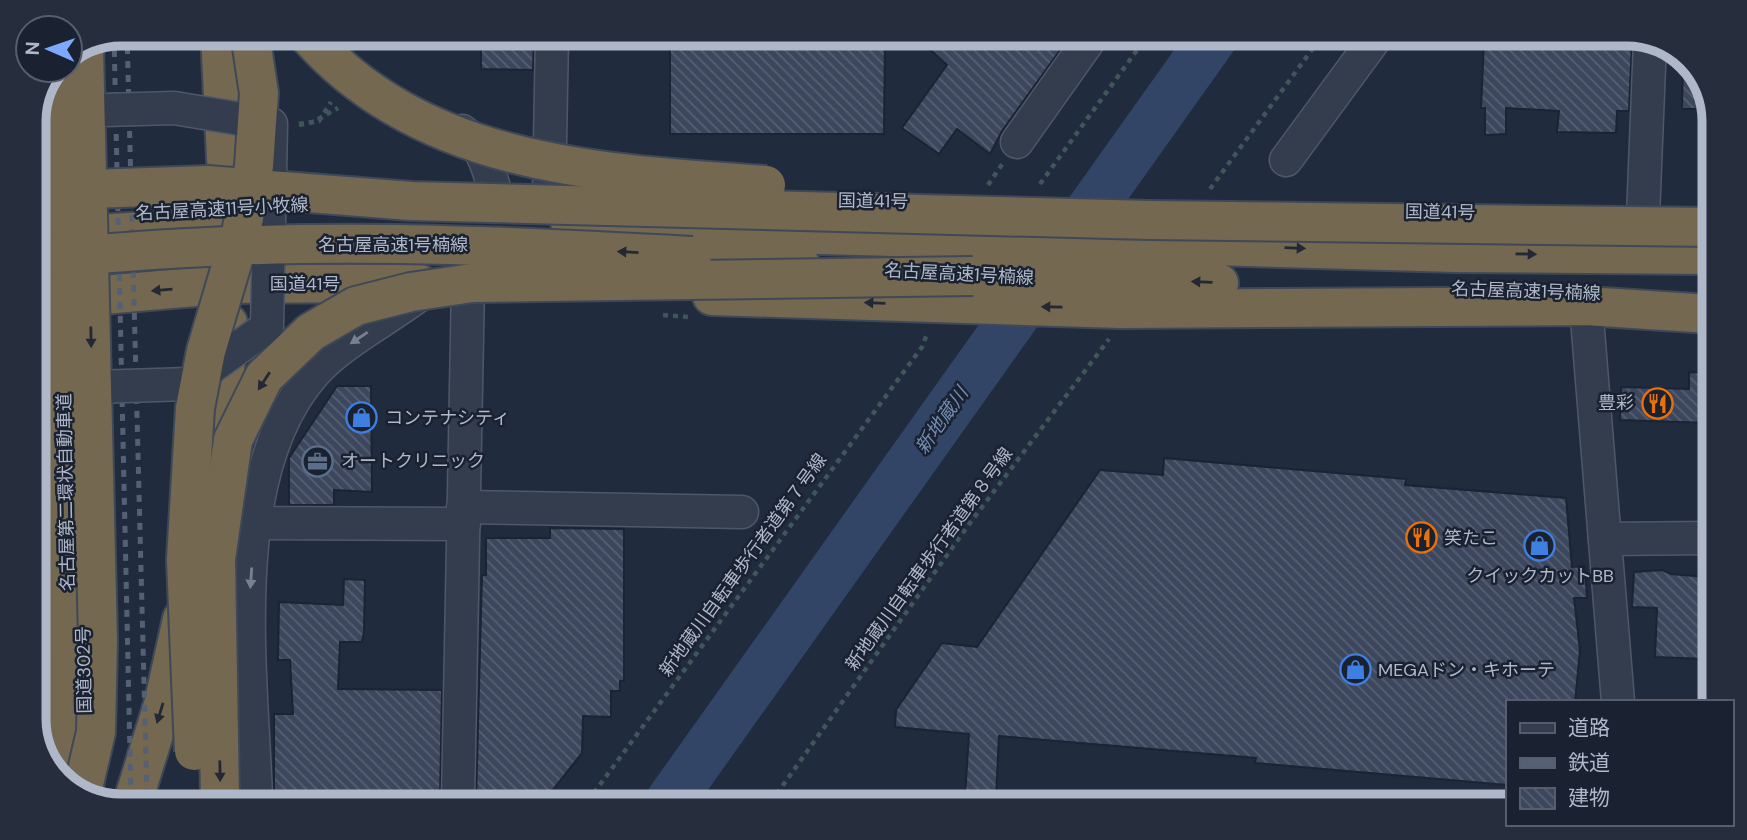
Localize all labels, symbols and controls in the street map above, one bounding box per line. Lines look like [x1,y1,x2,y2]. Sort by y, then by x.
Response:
north arrow [14,14,84,84]
text: N [20,41,45,56]
street label: 国道41号 [838,188,908,214]
street label: 名古屋高速11号小牧線 [135,192,309,226]
street label: 国道41号 [1405,199,1475,225]
street label: 名古屋高速1号楠線 [318,233,468,257]
one-way arrow [1285,243,1307,254]
one-way arrow [617,247,639,258]
one-way arrow [1515,248,1537,259]
street label: 名古屋高速1号楠線 [884,258,1034,290]
street label: 国道41号 [270,272,340,296]
street label: 名古屋高速1号楠線 [1451,276,1601,306]
one-way arrow [1191,277,1213,288]
one-way arrow [151,285,173,296]
one-way arrow [864,297,886,308]
one-way arrow [1041,301,1063,313]
one-way arrow [85,326,97,348]
one-way arrow [350,331,368,345]
one-way arrow [257,371,270,391]
water label: 新地蔵川 [909,380,975,459]
restaurant icon: 豊彩 [1640,386,1674,420]
place label: 豊彩 [1598,391,1634,415]
street label: 名古屋第二環状自動車道 [52,393,80,591]
shop icon: コンテナシティ [345,401,379,435]
place label: コンテナシティ [385,406,510,430]
street label: 新地蔵川自転車歩行者道第８号線 [840,443,1018,675]
office icon: オートクリニック [301,444,335,478]
place label: オートクリニック [341,449,485,473]
street label: 新地蔵川自転車歩行者道第７号線 [654,449,832,681]
restaurant icon: 笑たこ [1404,521,1438,555]
place label: 笑たこ [1444,526,1498,550]
shop icon: クイックカットBB [1523,529,1557,563]
place label: クイックカットBB [1466,564,1614,588]
one-way arrow [246,567,257,589]
street label: 国道302号 [71,626,97,714]
shop icon: MEGAドン・キホーテ [1338,653,1372,687]
place label: MEGAドン・キホーテ [1378,658,1555,682]
legend [1506,700,1733,826]
one-way arrow [155,703,165,724]
text: 道路 [1568,714,1610,742]
text: 鉄道 [1568,749,1610,777]
one-way arrow [214,760,226,782]
text: 建物 [1568,784,1610,812]

